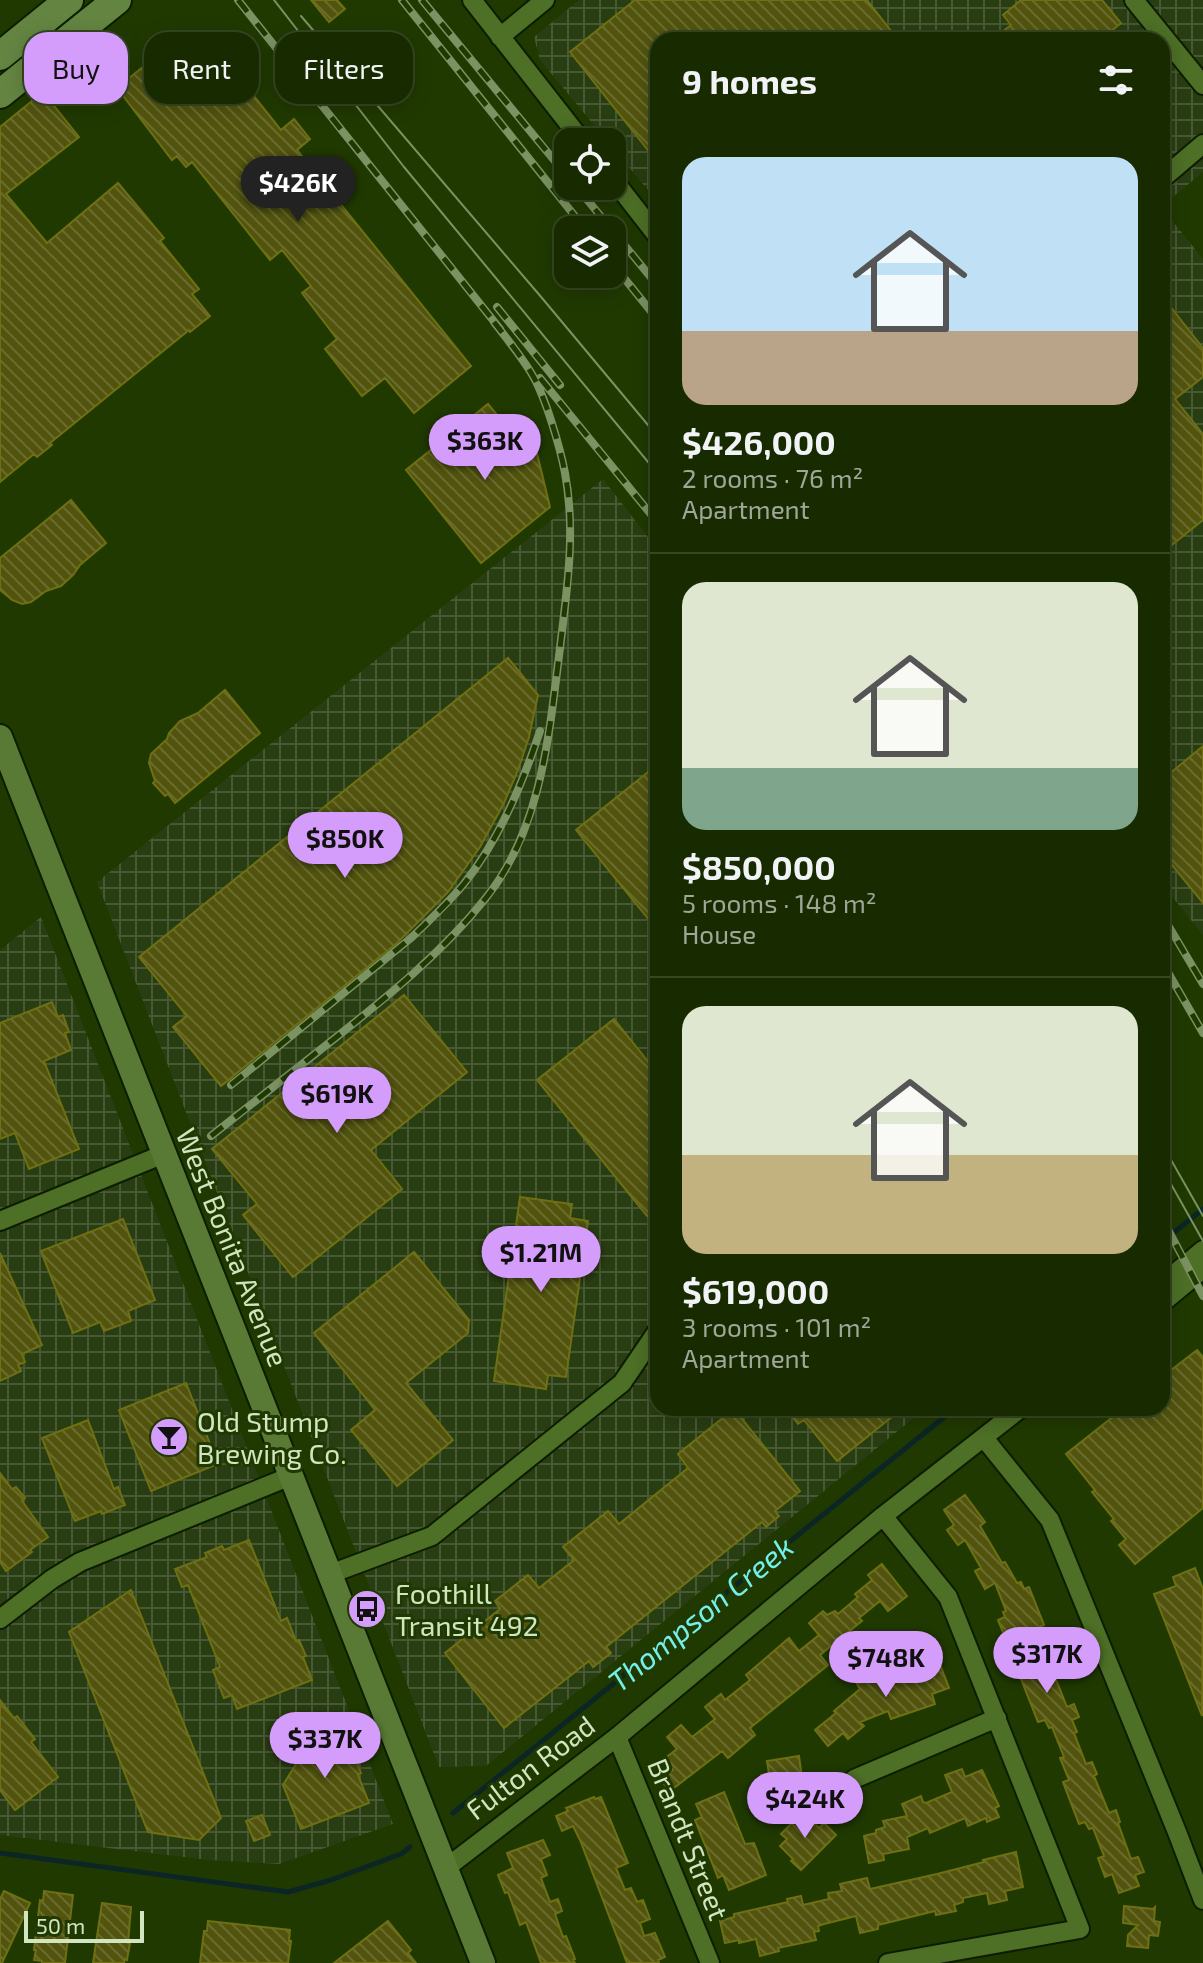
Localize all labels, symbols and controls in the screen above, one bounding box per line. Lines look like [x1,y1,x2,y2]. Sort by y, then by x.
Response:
chip: Buy [24,32,128,104]
chip: Rent [144,32,259,104]
chip: Filters [275,32,413,104]
icon: filters [1094,58,1138,102]
text: 9 homes [682,60,817,101]
map controls [554,128,626,288]
button: locate [554,128,626,200]
pin: $426K [242,156,354,224]
text: $426K [259,166,337,197]
icon: home [838,209,982,353]
button: layers [554,216,626,288]
pin: $363K [429,414,541,482]
text: $426,000 [682,421,836,462]
text: $363K [447,424,523,455]
text: 2 rooms · 76 m² [682,462,863,493]
text: Apartment [682,493,810,524]
icon: home [838,634,982,778]
pin: $850K [289,812,401,880]
text: $850K [306,822,384,853]
text: $850,000 [682,846,836,887]
text: 5 rooms · 148 m² [682,887,877,918]
text: House [682,918,756,949]
icon: home [838,1058,982,1202]
pin: $619K [281,1067,393,1135]
text: $619K [300,1077,374,1108]
street label: West Bonita Avenue [170,1123,296,1371]
pin: $1.21M [476,1226,606,1294]
text: $1.21M [500,1236,582,1267]
text: $619,000 [682,1270,829,1311]
text: 3 rooms · 101 m² [682,1311,871,1342]
text: Apartment [682,1342,810,1373]
place label: Old Stump Brewing Co. [197,1404,347,1470]
bar icon: Old Stump Brewing Co. [148,1416,190,1458]
water label: Thompson Creek [600,1527,800,1699]
place label: Foothill Transit 492 [395,1576,539,1642]
bus stop icon: Foothill Transit 492 [346,1588,388,1630]
pin: $317K [991,1627,1103,1695]
pin: $748K [830,1631,942,1699]
text: $317K [1011,1637,1083,1668]
text: $748K [847,1641,925,1672]
street label: Fulton Road [459,1708,601,1826]
pin: $337K [269,1712,381,1780]
text: $337K [288,1722,362,1753]
street label: Brandt Street [641,1753,737,1925]
pin: $424K [749,1772,861,1840]
text: $424K [765,1782,845,1813]
scale bar [24,1907,144,1943]
text: 50 m [36,1912,85,1938]

